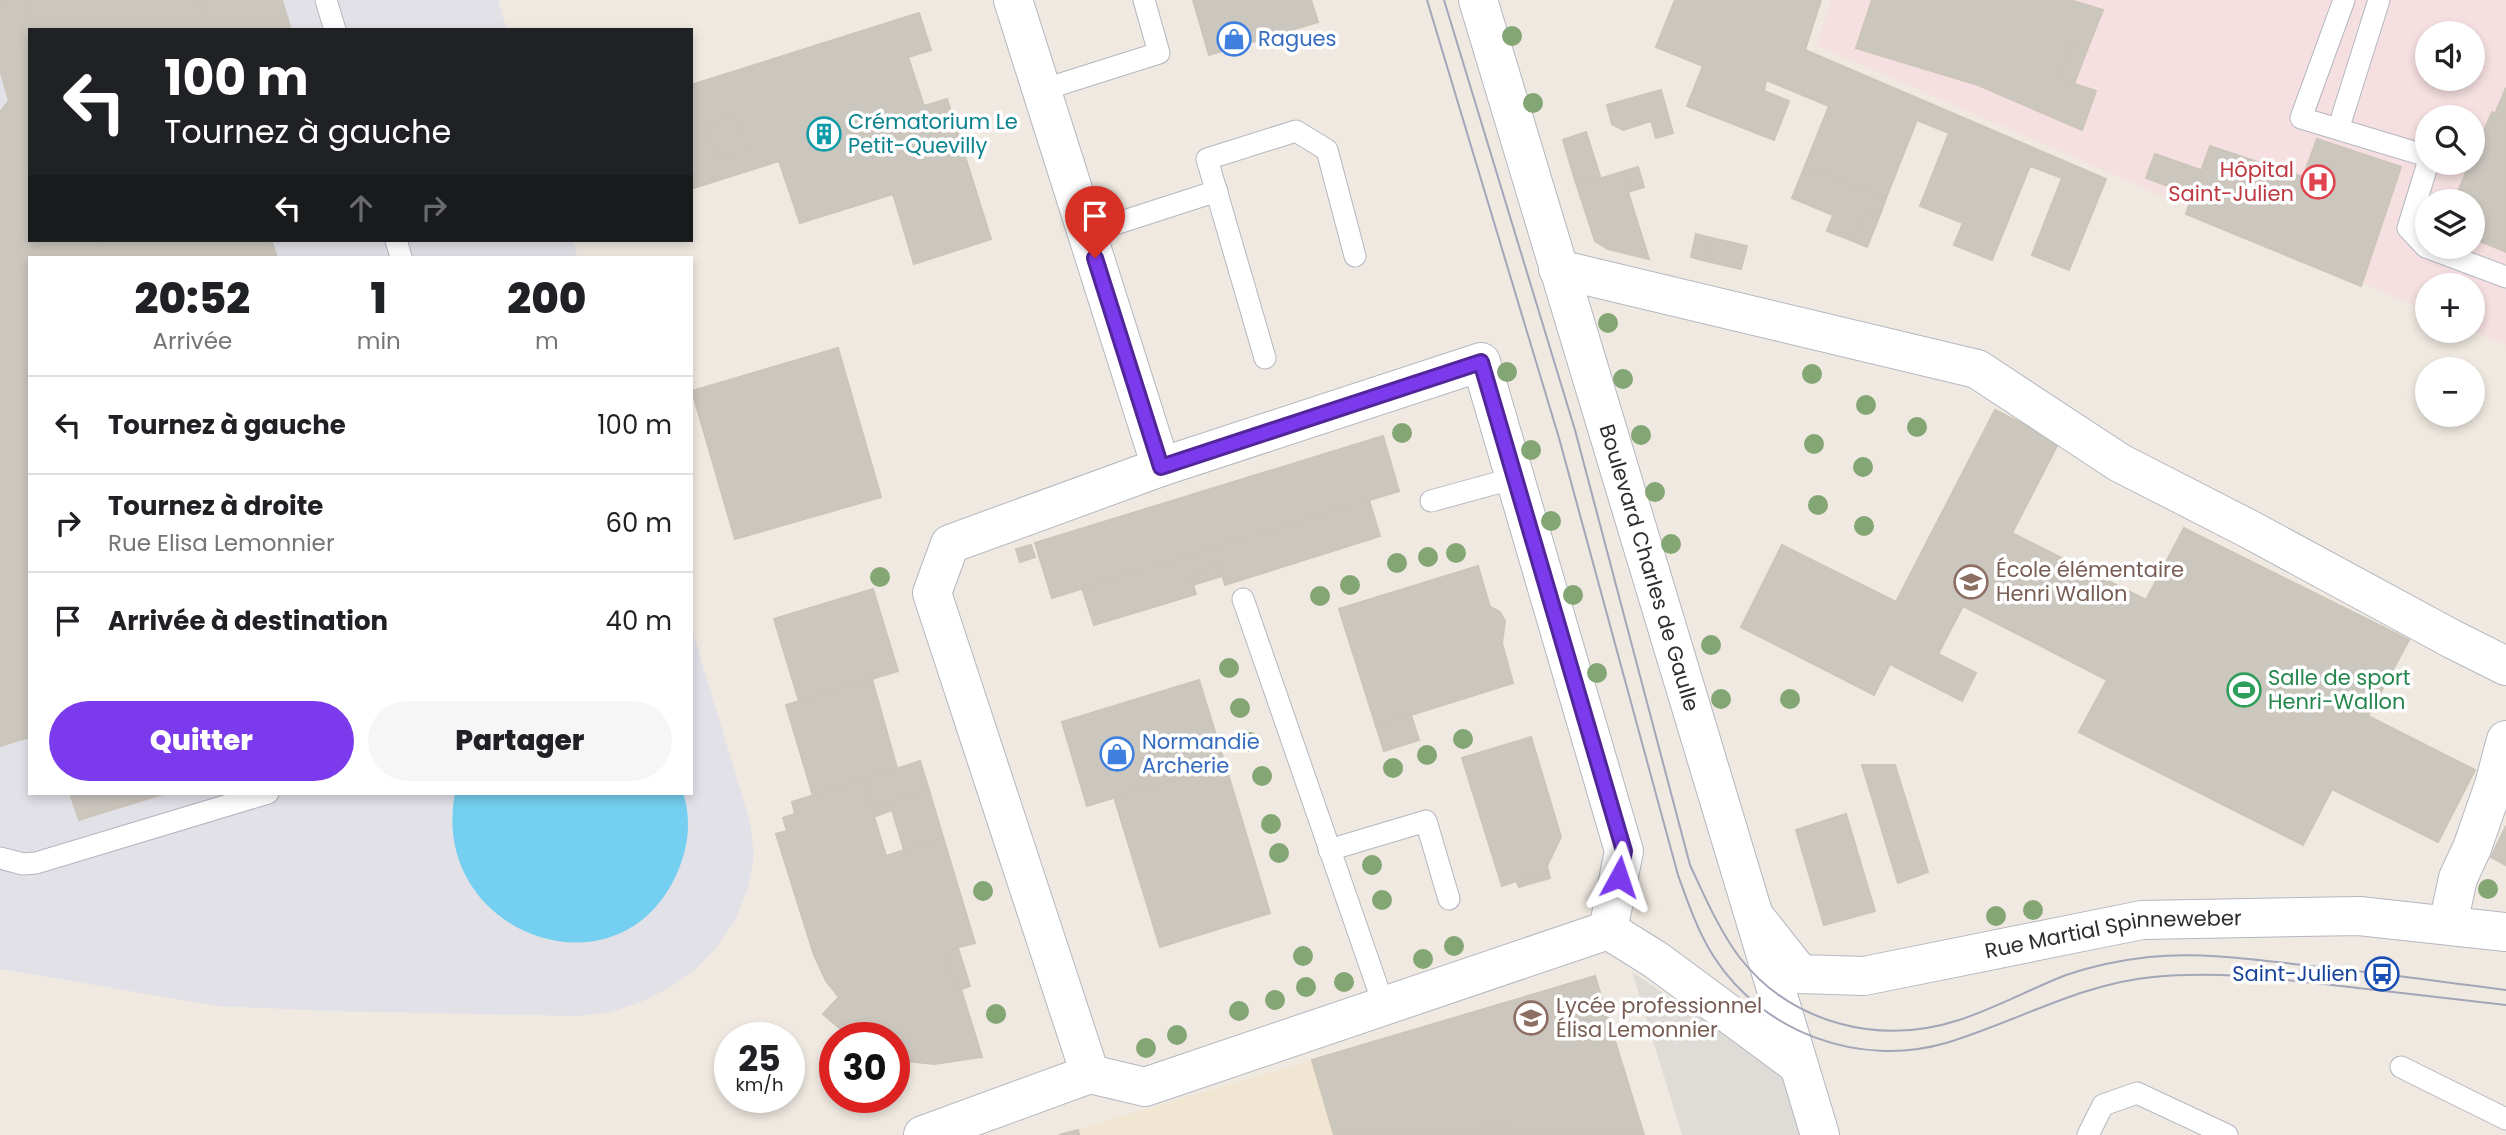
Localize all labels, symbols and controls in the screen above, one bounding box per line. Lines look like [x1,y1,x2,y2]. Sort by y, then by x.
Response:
shop icon: Ragues [1215,20,1253,58]
map controls [2415,21,2485,427]
button: sound [2415,21,2485,91]
place label: Ragues [1258,24,1337,53]
text: 100 m [164,44,309,112]
icon: left [49,56,140,147]
button: search [2415,105,2485,175]
place label: Crématorium Le Petit-Quevilly [848,107,1018,160]
text: Tournez à gauche [164,109,451,154]
building icon: Crématorium Le Petit-Quevilly [805,115,843,153]
place label: Hôpital Saint-Julien [2168,155,2294,208]
hospital icon: Hôpital Saint-Julien [2299,163,2337,201]
pin [1065,186,1125,258]
icon: left [269,189,307,227]
icon: ahead [342,189,380,227]
icon: right [415,189,453,227]
button: layers [2415,189,2485,259]
icon: arrive [1076,197,1114,235]
text: 20:52 [135,269,250,328]
text: 1 [371,269,387,328]
text: 200 [507,269,586,328]
button: + [2415,273,2485,343]
text: Arrivée [152,325,232,357]
text: min [357,325,401,357]
text: m [535,325,559,357]
button: − [2415,357,2485,427]
icon: left [49,406,87,444]
text: Tournez à gauche [108,407,346,443]
text: 100 m [597,407,672,443]
street label: Boulevard Charles de Gaulle [1593,421,1706,715]
text: Tournez à droite [108,488,323,524]
icon: right [49,504,87,542]
text: 60 m [605,505,672,541]
text: Rue Elisa Lemonnier [108,527,334,559]
place label: École élémentaire Henri Wallon [1996,555,2184,608]
school or university icon: École élémentaire Henri Wallon [1952,563,1990,601]
icon: arrive [49,602,87,640]
text: Arrivée à destination [108,603,388,639]
text: 40 m [606,603,672,639]
place label: Salle de sport Henri-Wallon [2268,663,2410,716]
sports icon: Salle de sport Henri-Wallon [2225,671,2263,709]
button: Quitter [49,701,354,781]
button: Partager [368,701,672,781]
place label: Normandie Archerie [1142,727,1260,780]
shop icon: Normandie Archerie [1098,735,1136,773]
position arrow [1582,840,1656,914]
street label: Rue Martial Spinneweber [1982,903,2242,965]
bus stop icon: Saint-Julien [2363,955,2401,993]
place label: Saint-Julien [2232,959,2358,988]
place label: Lycée professionnel Élisa Lemonnier [1556,991,1762,1044]
school or university icon: Lycée professionnel Élisa Lemonnier [1512,999,1550,1037]
speed limit sign: 30 [819,1022,910,1113]
text: 25 [738,1034,781,1083]
text: km/h [736,1072,783,1097]

